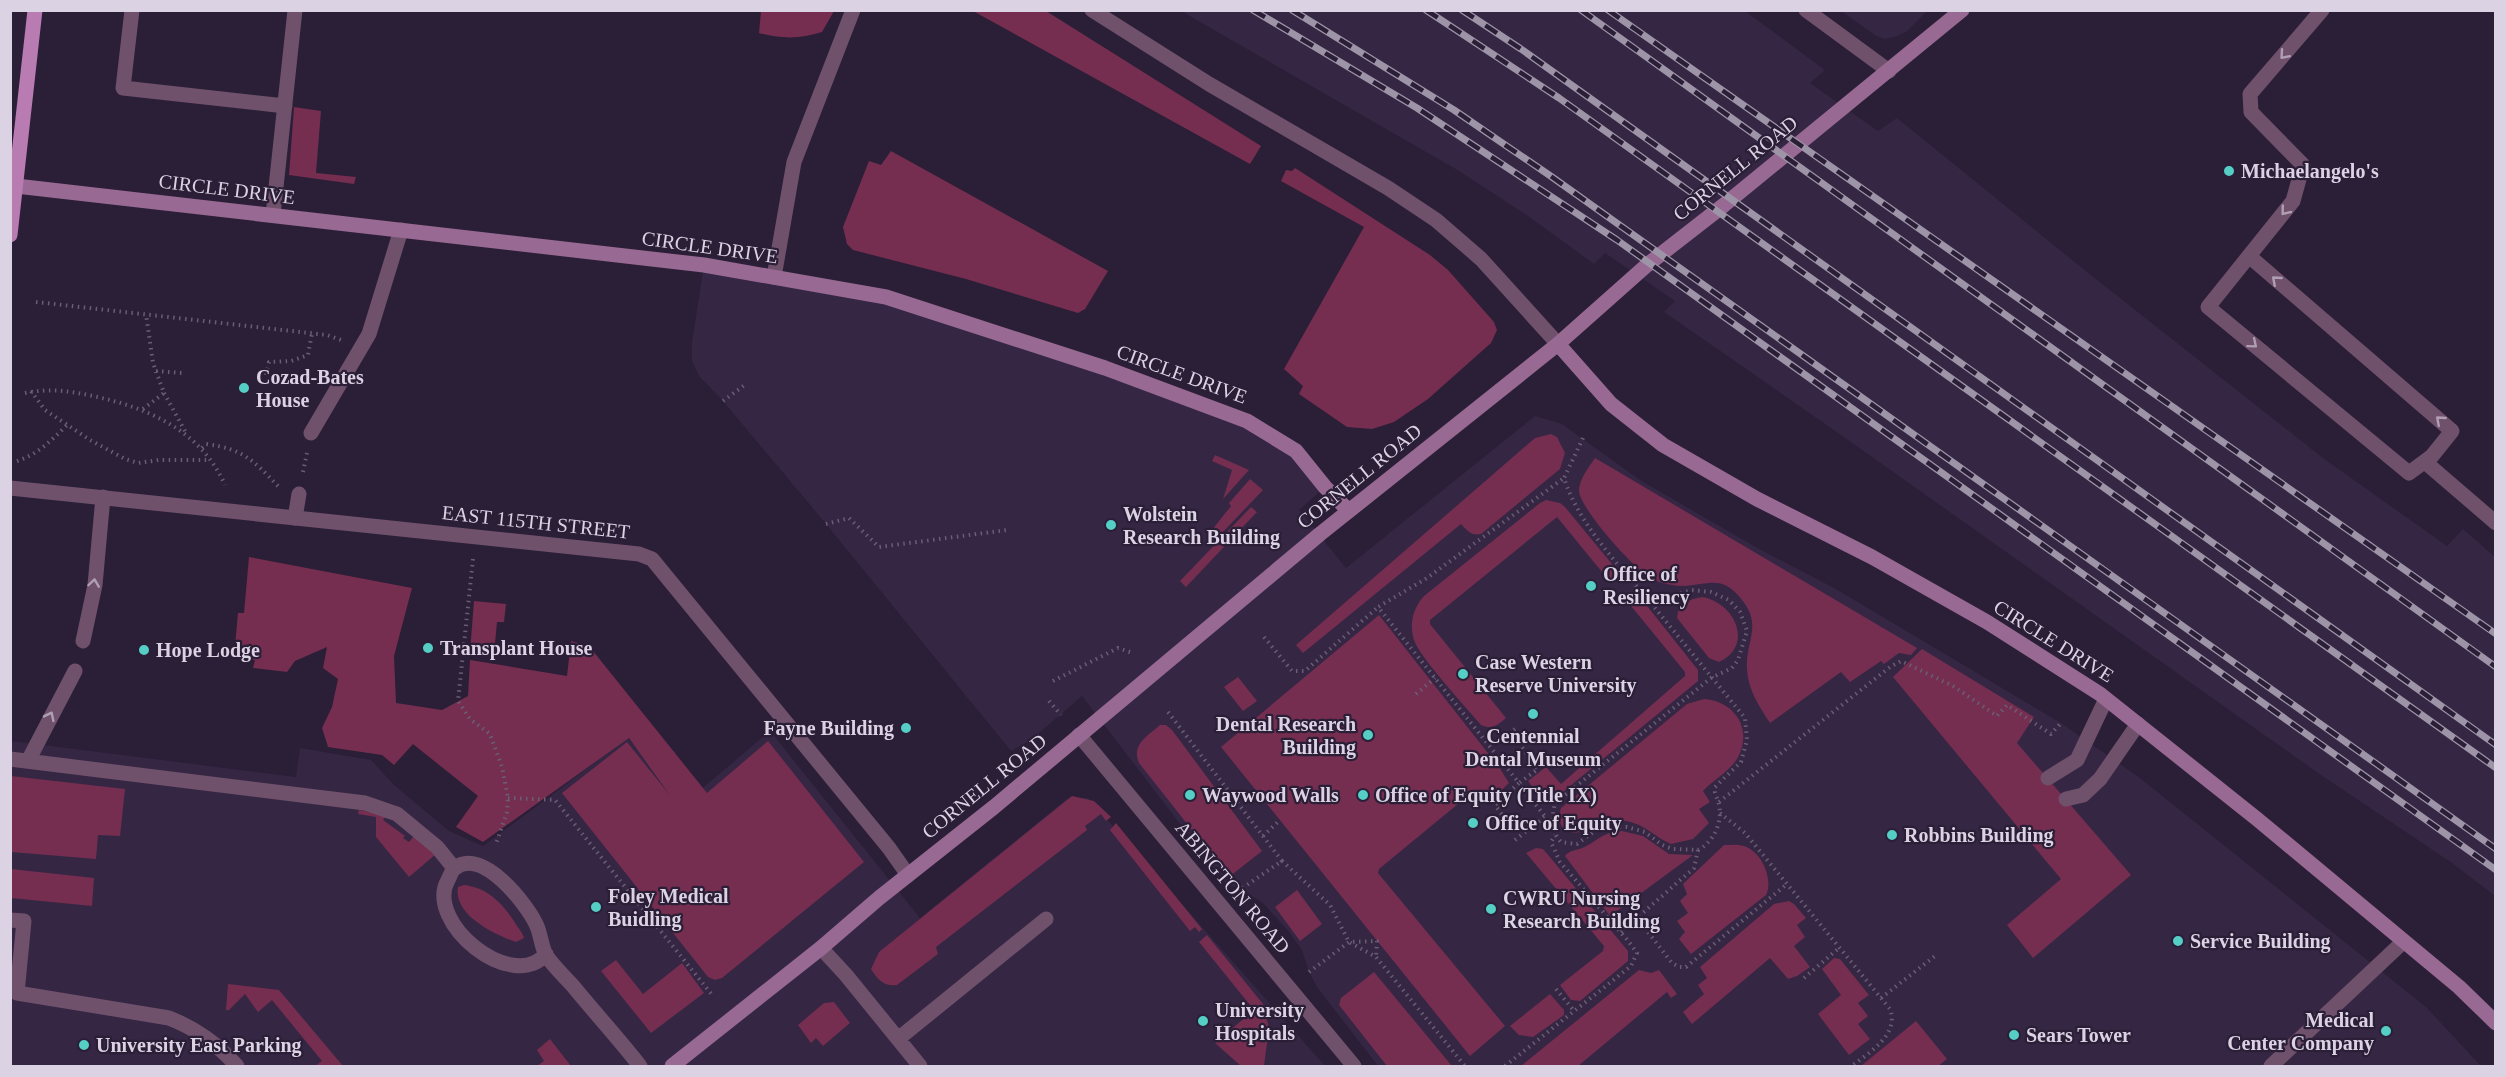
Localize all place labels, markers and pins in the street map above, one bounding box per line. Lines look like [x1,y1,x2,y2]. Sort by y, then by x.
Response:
place label: Michaelangelo's [2241,160,2379,183]
marker: Michaelangelo's [2222,164,2236,178]
place label: Cozad-Bates House [256,366,364,411]
marker: Cozad-Bates House [237,381,251,395]
place label: Wolstein Research Building [1123,503,1280,549]
marker: Wolstein Research Building [1104,518,1118,532]
place label: Office of Resiliency [1603,563,1690,609]
marker: Office of Resiliency [1584,579,1598,593]
place label: Transplant House [440,637,593,660]
place label: Hope Lodge [156,639,260,662]
marker: Transplant House [421,641,435,655]
marker: Hope Lodge [137,643,151,657]
place label: Case Western Reserve University [1475,651,1637,697]
marker: Case Western Reserve University [1456,667,1470,681]
marker: Centennial Dental Museum [1526,707,1540,721]
place label: Dental Research Building [1216,713,1356,759]
place label: Fayne Building [763,717,894,740]
marker: Fayne Building [899,721,913,735]
place label: Centennial Dental Museum [1465,725,1601,770]
marker: Dental Research Building [1361,728,1375,742]
place label: Waywood Walls [1202,784,1339,807]
place label: Office of Equity (Title IX) [1375,784,1597,807]
marker: Waywood Walls [1183,788,1197,802]
marker: Office of Equity (Title IX) [1356,788,1370,802]
place label: Office of Equity [1485,812,1622,835]
marker: Office of Equity [1466,816,1480,830]
place label: Robbins Building [1904,824,2054,847]
marker: Robbins Building [1885,828,1899,842]
place label: Foley Medical Buidling [608,885,729,931]
place label: CWRU Nursing Research Building [1503,887,1660,933]
marker: Foley Medical Buidling [589,900,603,914]
marker: CWRU Nursing Research Building [1484,902,1498,916]
place label: Service Building [2190,930,2331,953]
marker: Service Building [2171,934,2185,948]
place label: University Hospitals [1215,999,1304,1045]
place label: Medical Center Company [2227,1009,2374,1055]
marker: University Hospitals [1196,1014,1210,1028]
place label: Sears Tower [2026,1024,2131,1046]
marker: Medical Center Company [2379,1024,2393,1038]
marker: Sears Tower [2007,1028,2021,1042]
place label: University East Parking [96,1034,302,1057]
marker: University East Parking [77,1038,91,1052]

